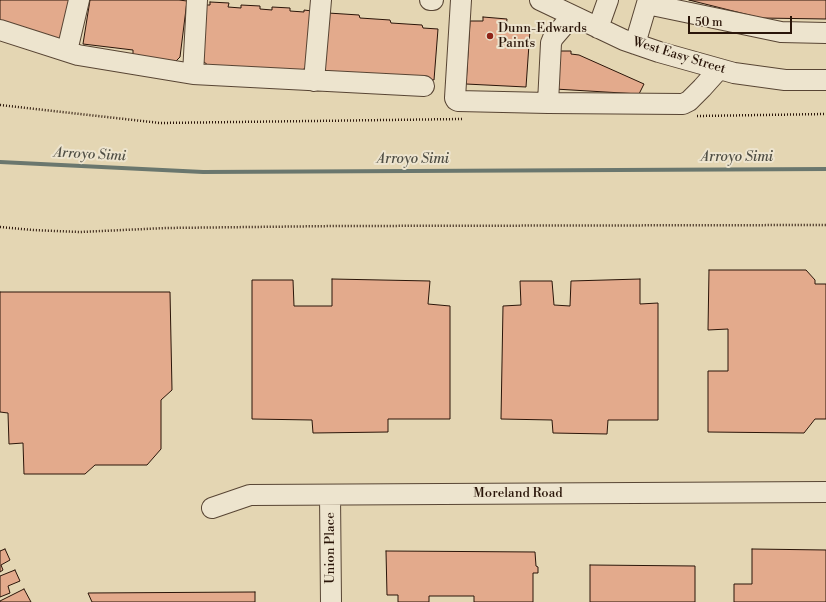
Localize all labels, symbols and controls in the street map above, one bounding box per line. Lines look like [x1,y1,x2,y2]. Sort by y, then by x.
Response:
scale bar [690,8,794,34]
text: 50 m [695,15,723,30]
place label: Dunn-Edwards Paints [498,21,587,52]
marker: Dunn-Edwards Paints [485,31,495,41]
street label: West Easy Street [631,34,727,78]
water label: Arroyo Simi [53,145,127,165]
water label: Arroyo Simi [701,150,773,166]
water label: Arroyo Simi [377,152,449,168]
street label: Moreland Road [473,486,563,502]
street label: Union Place [323,512,339,584]

